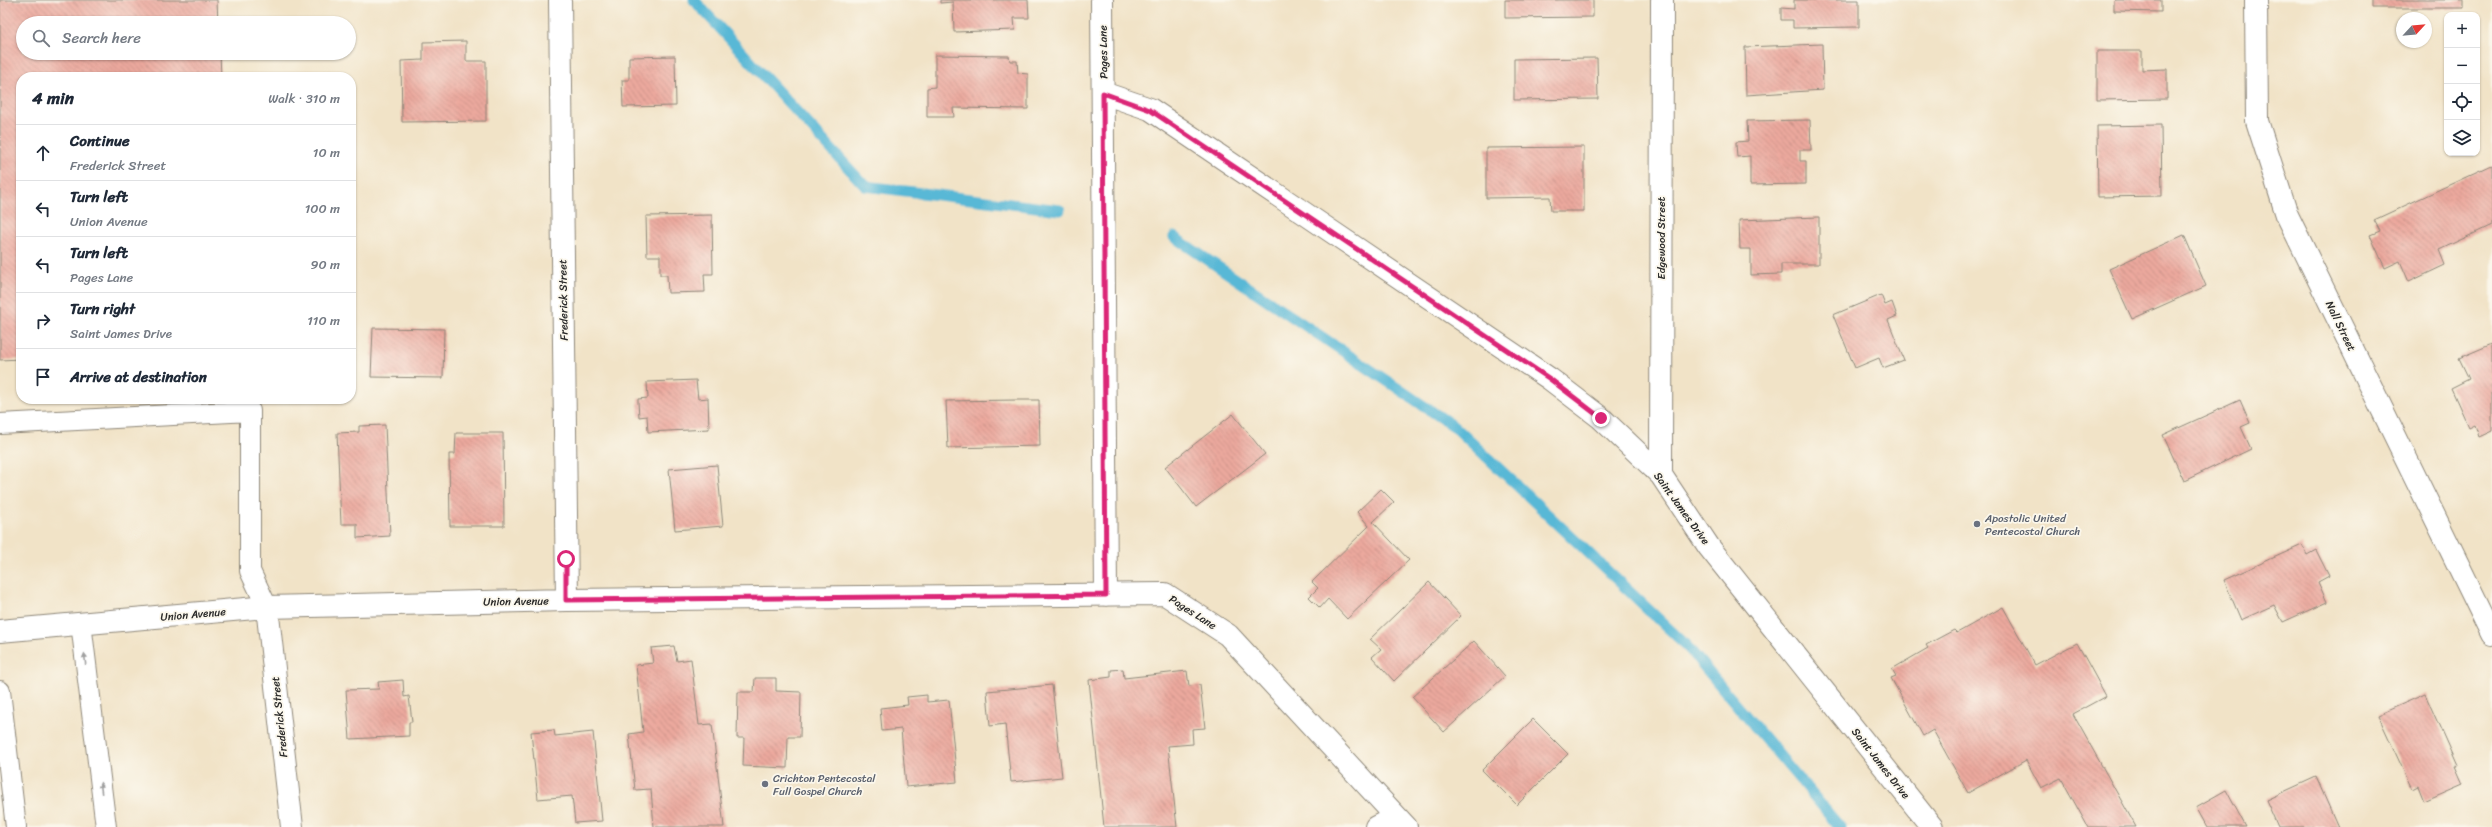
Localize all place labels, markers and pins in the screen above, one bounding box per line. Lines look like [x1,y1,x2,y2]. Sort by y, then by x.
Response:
place label: Apostolic United Pentecostal Church [1984,509,2081,541]
marker: Apostolic United Pentecostal Church [1972,519,1982,529]
place label: Crichton Pentecostal Full Gospel Church [773,769,876,801]
marker: Crichton Pentecostal Full Gospel Church [760,779,770,789]

